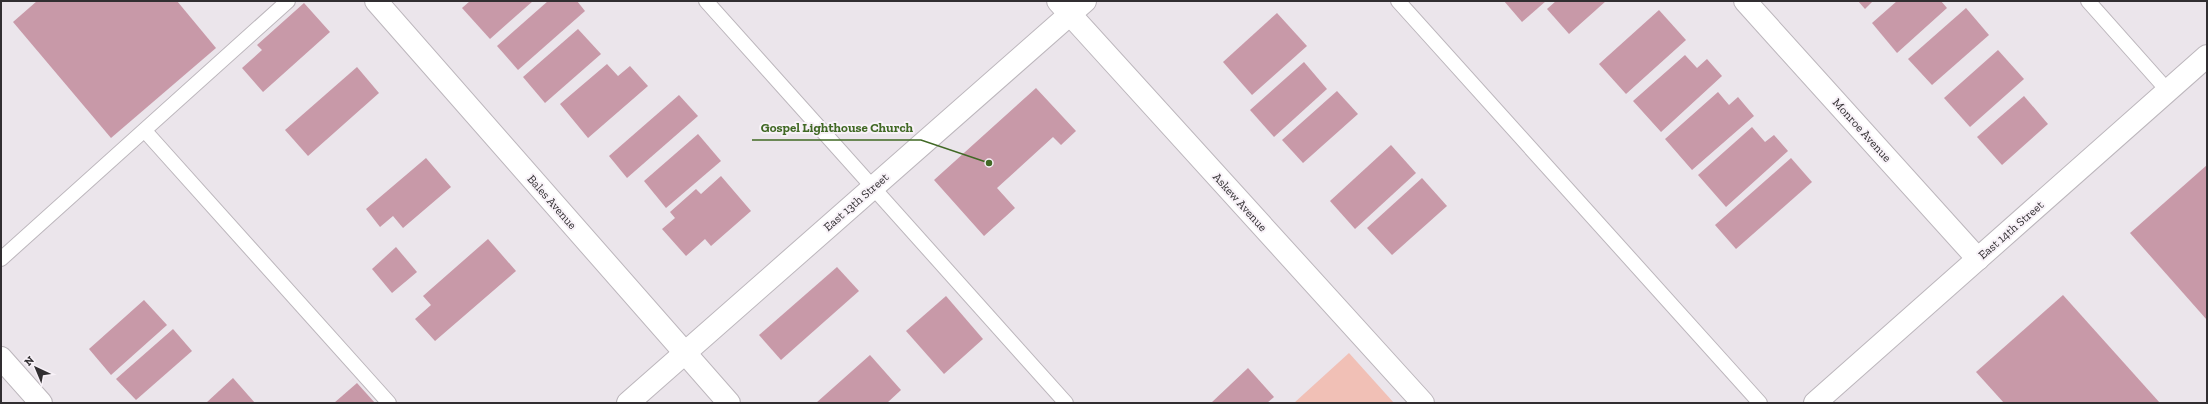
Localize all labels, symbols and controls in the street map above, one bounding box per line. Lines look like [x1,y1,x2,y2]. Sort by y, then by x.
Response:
street label: Monroe Avenue [1830,95,1894,165]
callout: Gospel Lighthouse Church [752,115,921,140]
text: Gospel Lighthouse Church [761,120,914,135]
street label: East 13th Street [821,170,892,234]
street label: Askew Avenue [1210,170,1270,234]
street label: Bales Avenue [525,172,580,232]
street label: East 14th Street [1976,198,2047,262]
north arrow [16,348,56,388]
text: N [22,353,37,369]

